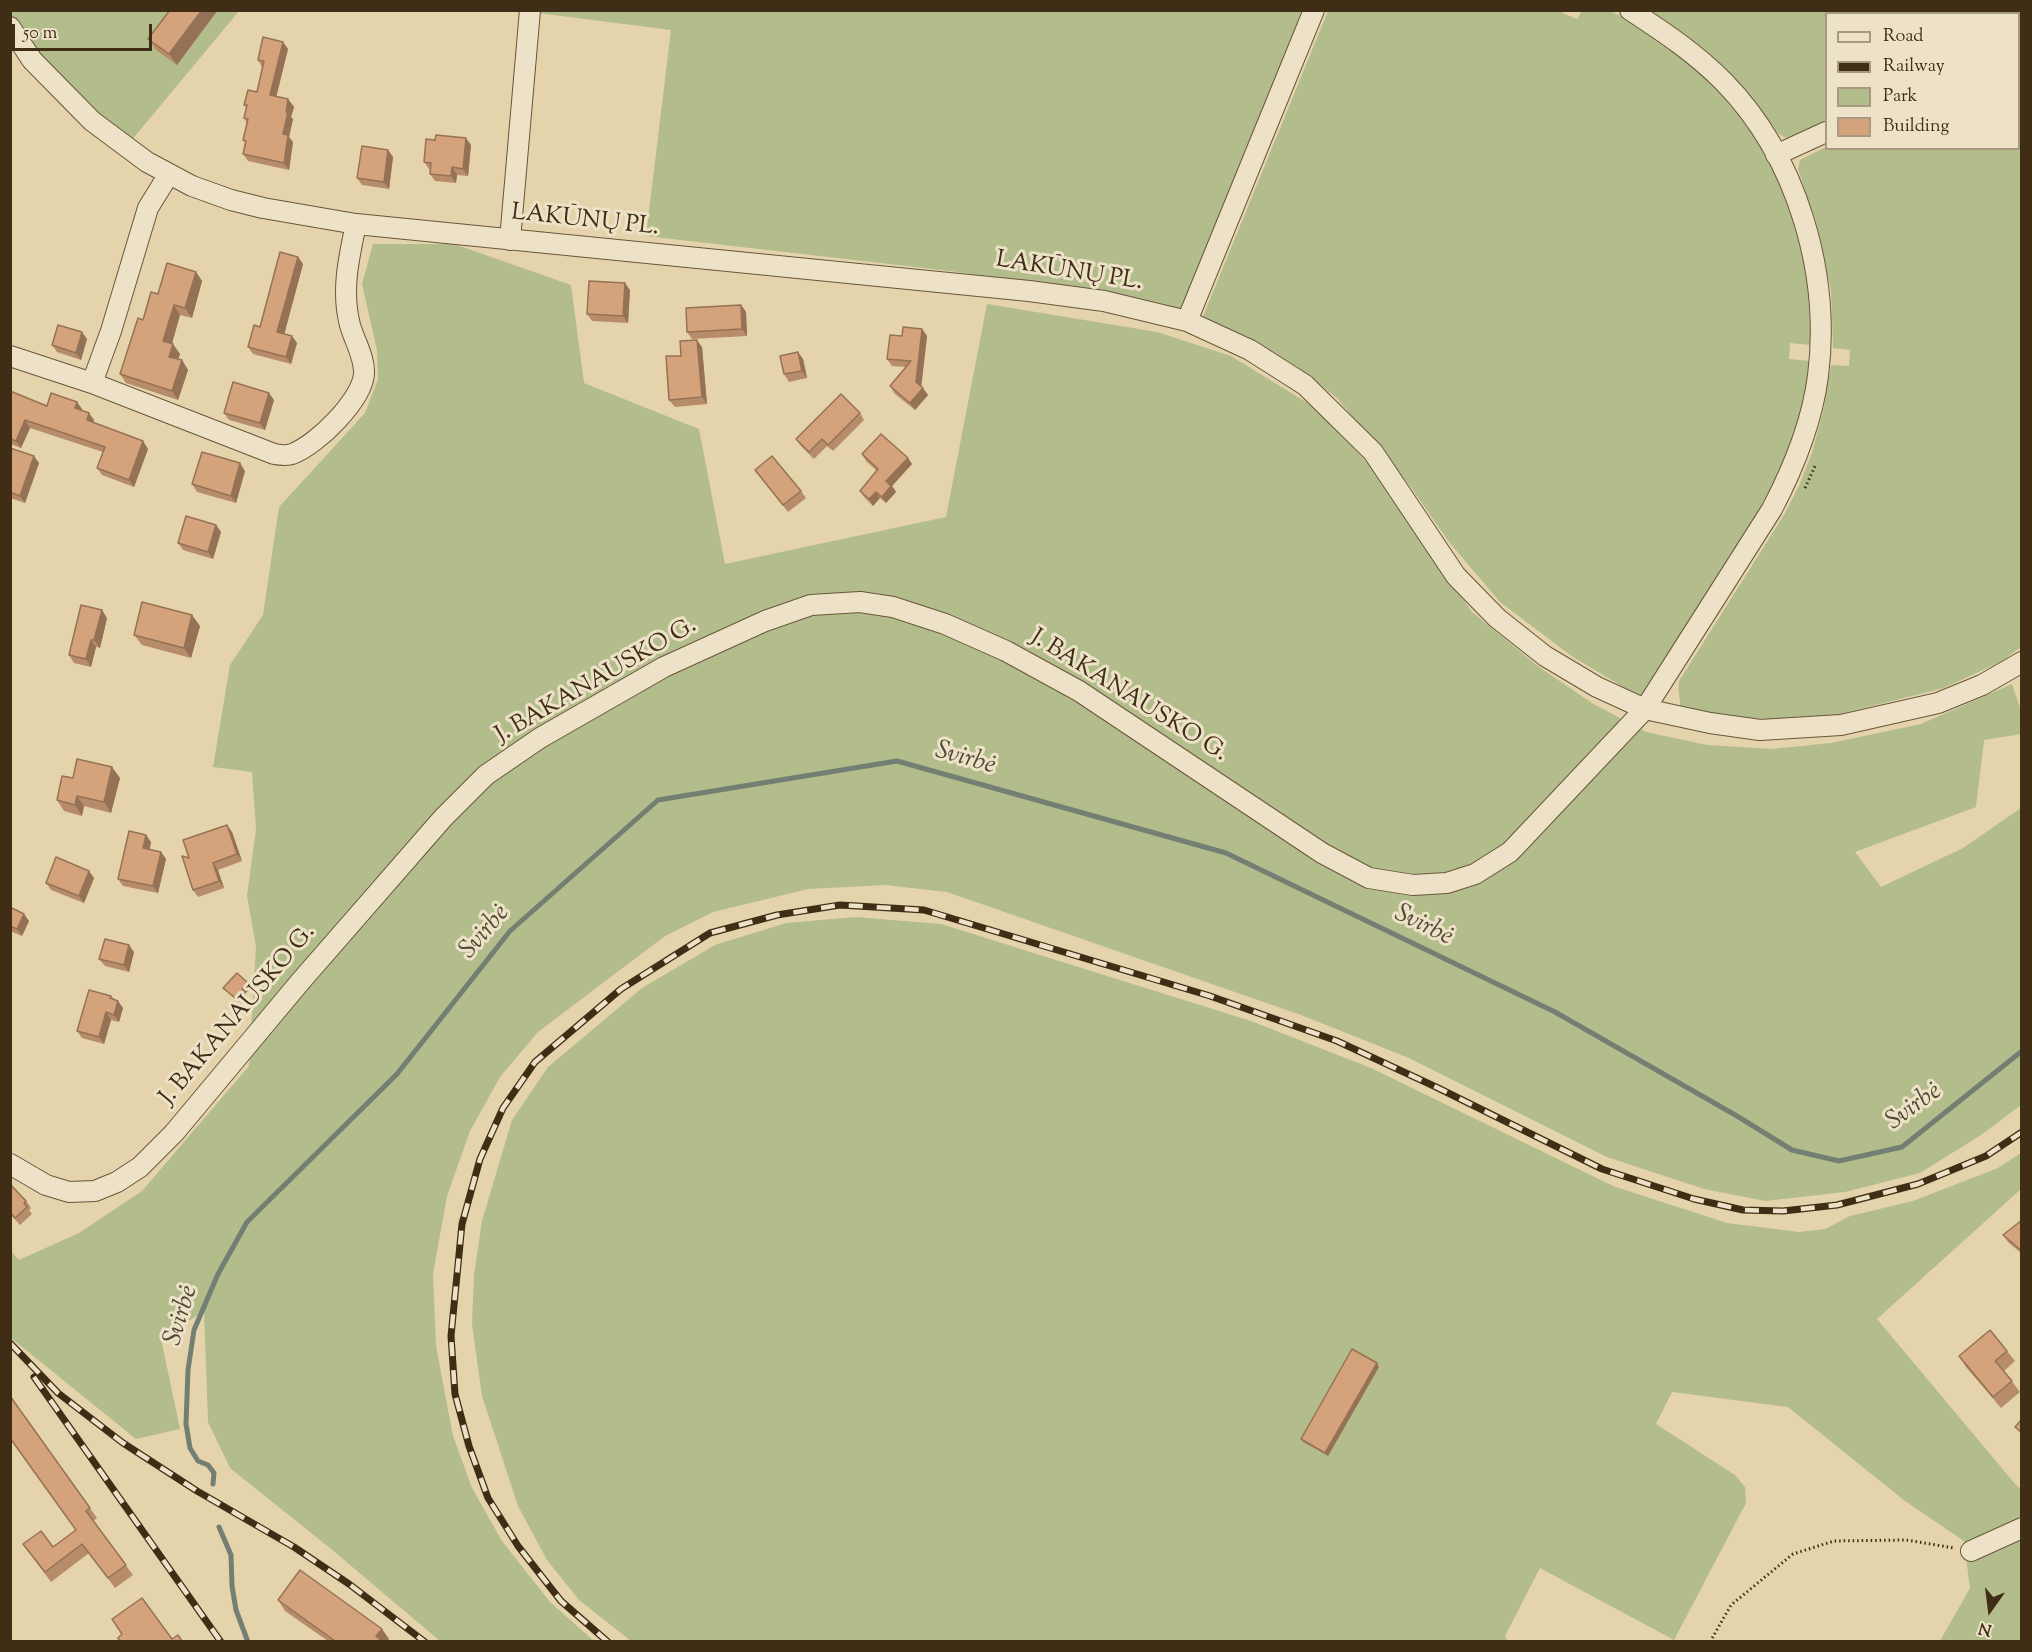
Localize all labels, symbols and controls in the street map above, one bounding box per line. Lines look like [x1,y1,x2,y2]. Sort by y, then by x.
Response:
scale bar [15,12,154,50]
legend [1825,12,2020,150]
text: 50 m [23,21,57,47]
text: Road [1883,24,1923,50]
text: Railway [1883,54,1945,80]
text: Park [1883,84,1917,110]
text: Building [1883,114,1949,140]
street label: LAKŪNŲ PL. [510,200,660,244]
street label: LAKŪNŲ PL. [994,247,1144,299]
street label: J. BAKANAUSKO G. [491,613,703,751]
street label: J. BAKANAUSKO G. [1024,625,1232,769]
water label: Svirbė [931,737,999,783]
water label: Svirbė [454,900,518,966]
water label: Svirbė [1389,900,1457,954]
street label: J. BAKANAUSKO G. [155,920,323,1112]
water label: Svirbė [1881,1077,1949,1139]
water label: Svirbė [159,1282,207,1350]
north arrow [1960,1580,2020,1640]
text: N [1977,1615,1995,1641]

